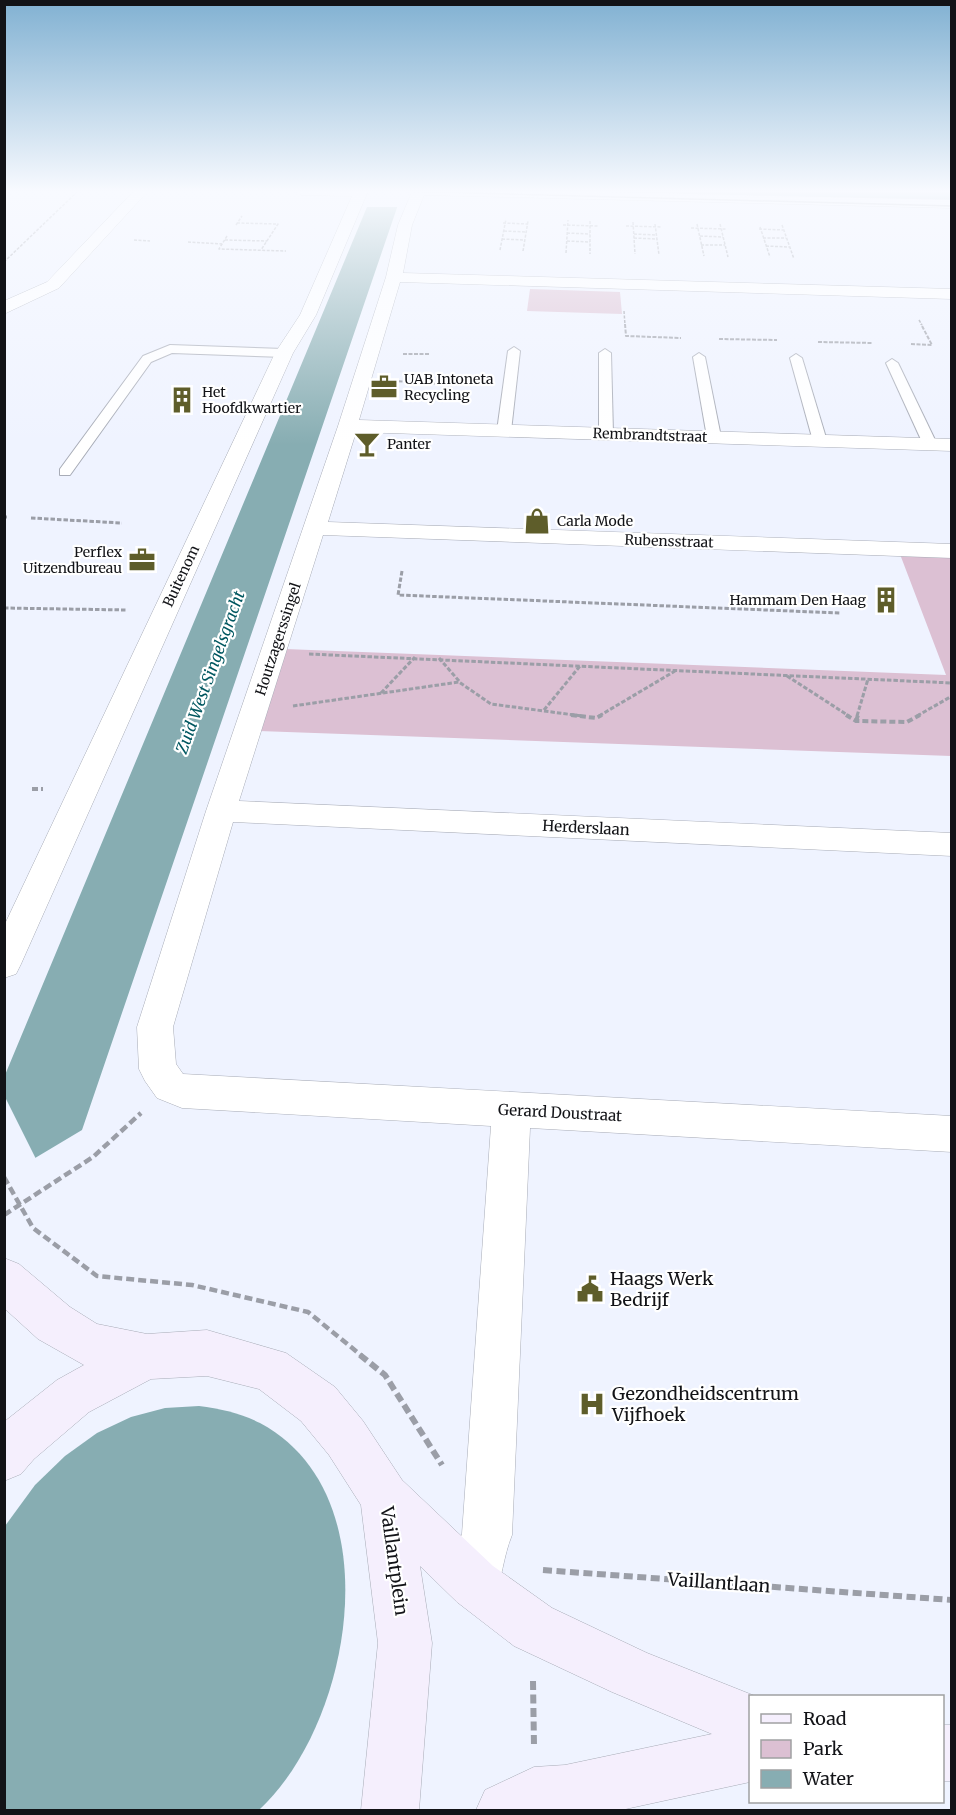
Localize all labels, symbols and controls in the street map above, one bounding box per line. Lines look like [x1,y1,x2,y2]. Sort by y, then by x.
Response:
place label: UAB Intoneta Recycling [404,370,494,404]
office icon: UAB Intoneta Recycling [369,372,399,402]
place label: Het Hoofdkwartier [202,383,301,417]
building icon: Het Hoofdkwartier [167,385,197,415]
street label: Rembrandtstraat [592,424,708,446]
bar icon: Panter [352,429,382,459]
place label: Panter [387,435,431,453]
shop icon: Carla Mode [522,506,552,536]
place label: Carla Mode [557,512,633,530]
street label: Rubensstraat [624,530,714,552]
street label: Buitenom [159,542,203,610]
place label: Perflex Uitzendbureau [23,543,123,577]
office icon: Perflex Uitzendbureau [127,545,157,575]
street label: Houtzagerssingel [251,580,305,698]
building icon: Hammam Den Haag [871,585,901,615]
water label: Zuid West Singelsgracht [171,588,249,757]
place label: Hammam Den Haag [729,591,867,609]
street label: Herderslaan [542,816,630,839]
street label: Gerard Doustraat [498,1100,623,1125]
place label: Haags Werk Bedrijf [610,1267,714,1311]
public building icon: Haags Werk Bedrijf [575,1274,605,1304]
place label: Gezondheidscentrum Vijfhoek [611,1382,799,1426]
hospital icon: Gezondheidscentrum Vijfhoek [577,1389,607,1419]
street label: Vaillantplein [375,1504,414,1617]
street label: Vaillantlaan [666,1567,771,1598]
legend [749,1695,944,1803]
text: Road [803,1707,847,1730]
text: Park [803,1737,844,1760]
text: Water [802,1767,854,1790]

